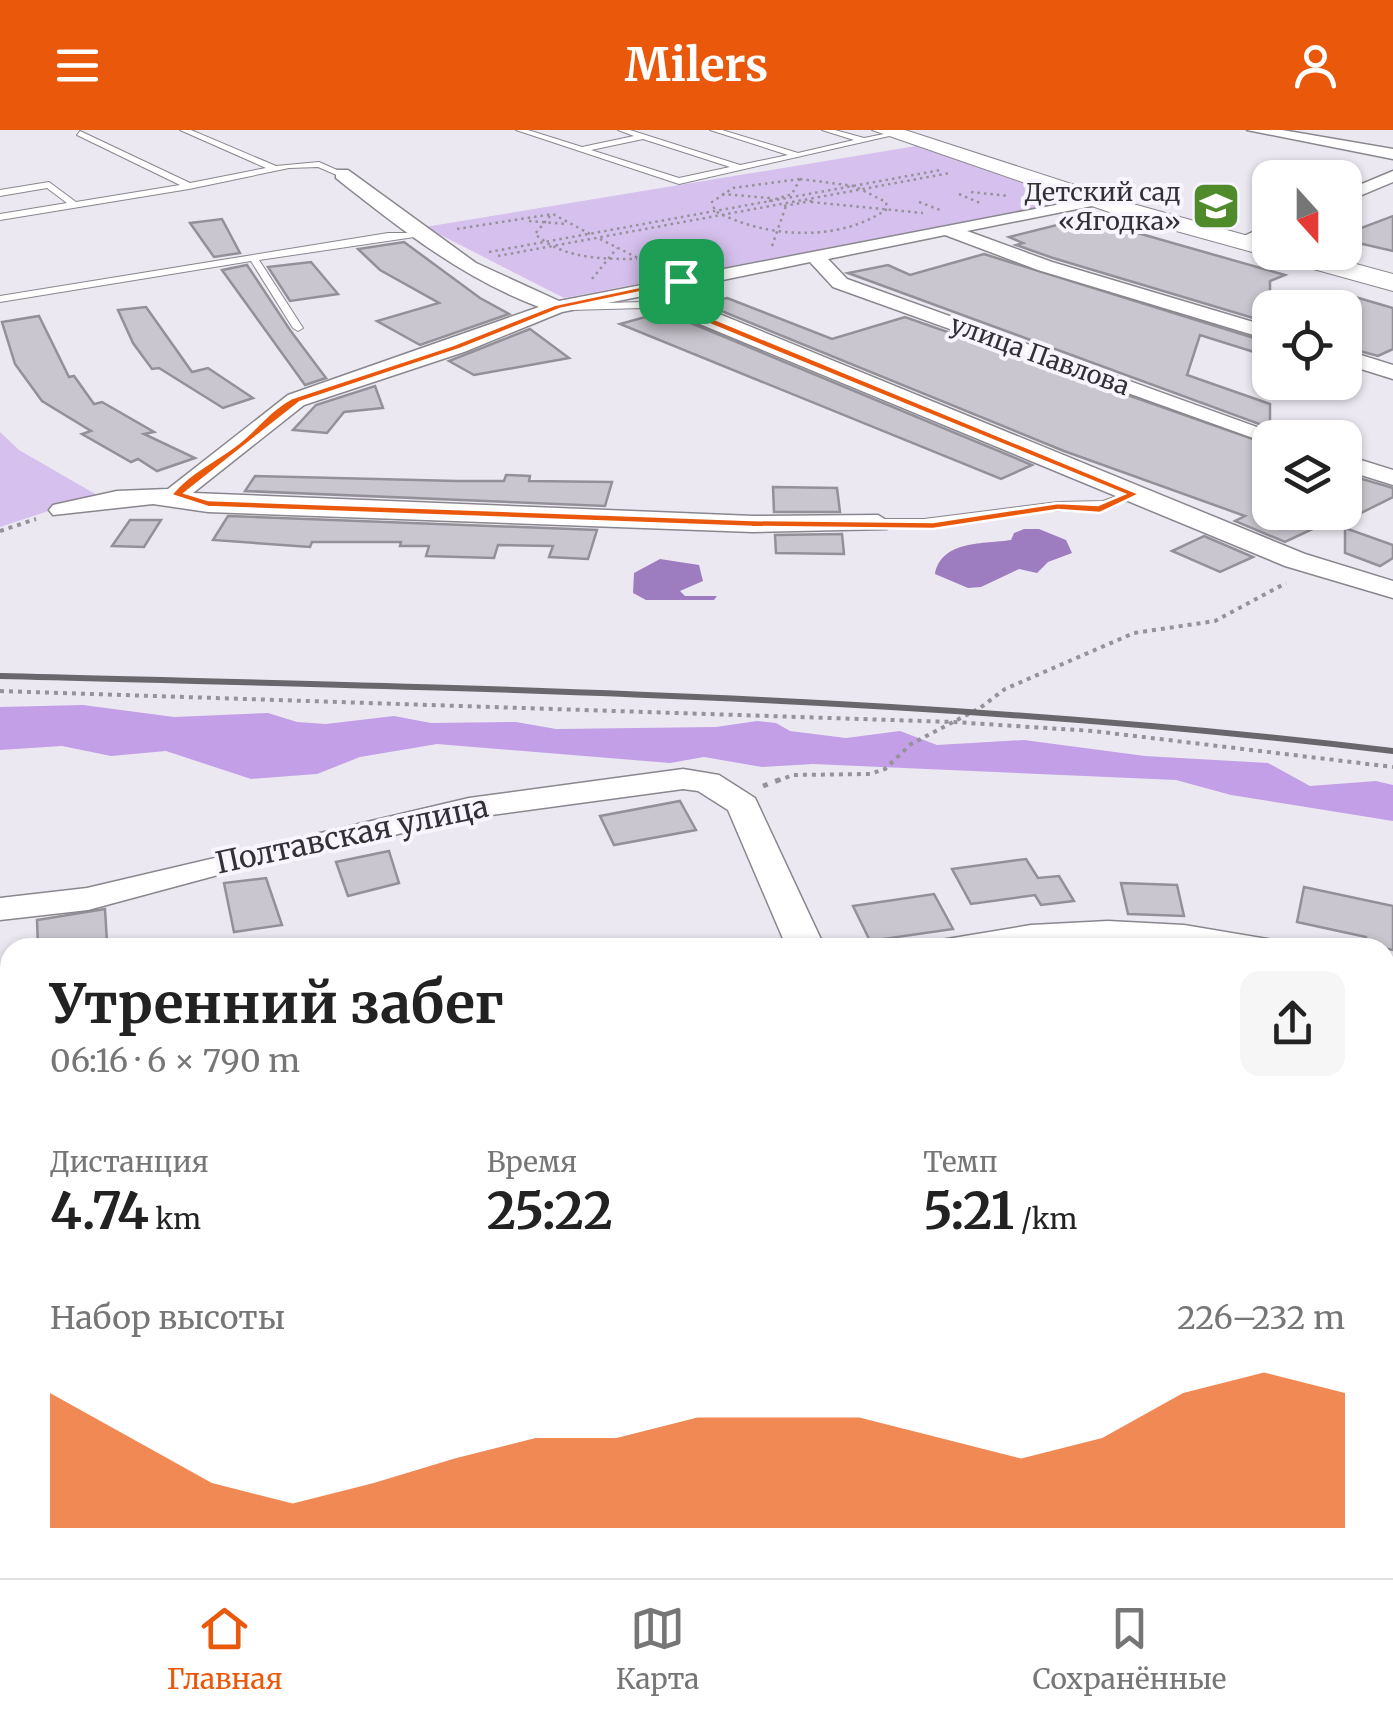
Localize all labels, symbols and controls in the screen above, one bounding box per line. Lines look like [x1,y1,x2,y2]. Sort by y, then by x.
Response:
text: Milers [625,37,768,93]
icon: menu [50,38,105,93]
icon: person [1288,38,1343,93]
north arrow [1252,160,1362,270]
map controls [1252,160,1362,530]
place label: Детский сад «Ягодка» [1025,176,1181,237]
school or university icon: Детский сад «Ягодка» [1190,180,1242,232]
pin [639,239,724,324]
icon: arrive [654,254,709,309]
button: locate [1252,290,1362,400]
street label: улица Павлова [946,308,1134,402]
button: layers [1252,420,1362,530]
street label: Полтавская улица [212,787,492,881]
text: Утренний забег [50,969,504,1038]
button: share [1240,971,1345,1076]
text: 06:16 · 6 × 790 m [50,1041,300,1081]
text: Дистанция [50,1144,209,1180]
text: Время [487,1144,577,1180]
text: Темп [923,1144,998,1180]
text: 4.74 [50,1180,149,1243]
text: 25:22 [487,1180,613,1243]
text: 5:21 [923,1180,1014,1243]
text: km [149,1201,201,1237]
text: /km [1014,1201,1077,1237]
text: Набор высоты [50,1298,285,1338]
text: 226–232 m [1177,1298,1345,1338]
tab: Главная [167,1601,283,1697]
tab: Карта [616,1601,699,1697]
tab: Сохранённые [1033,1601,1226,1697]

